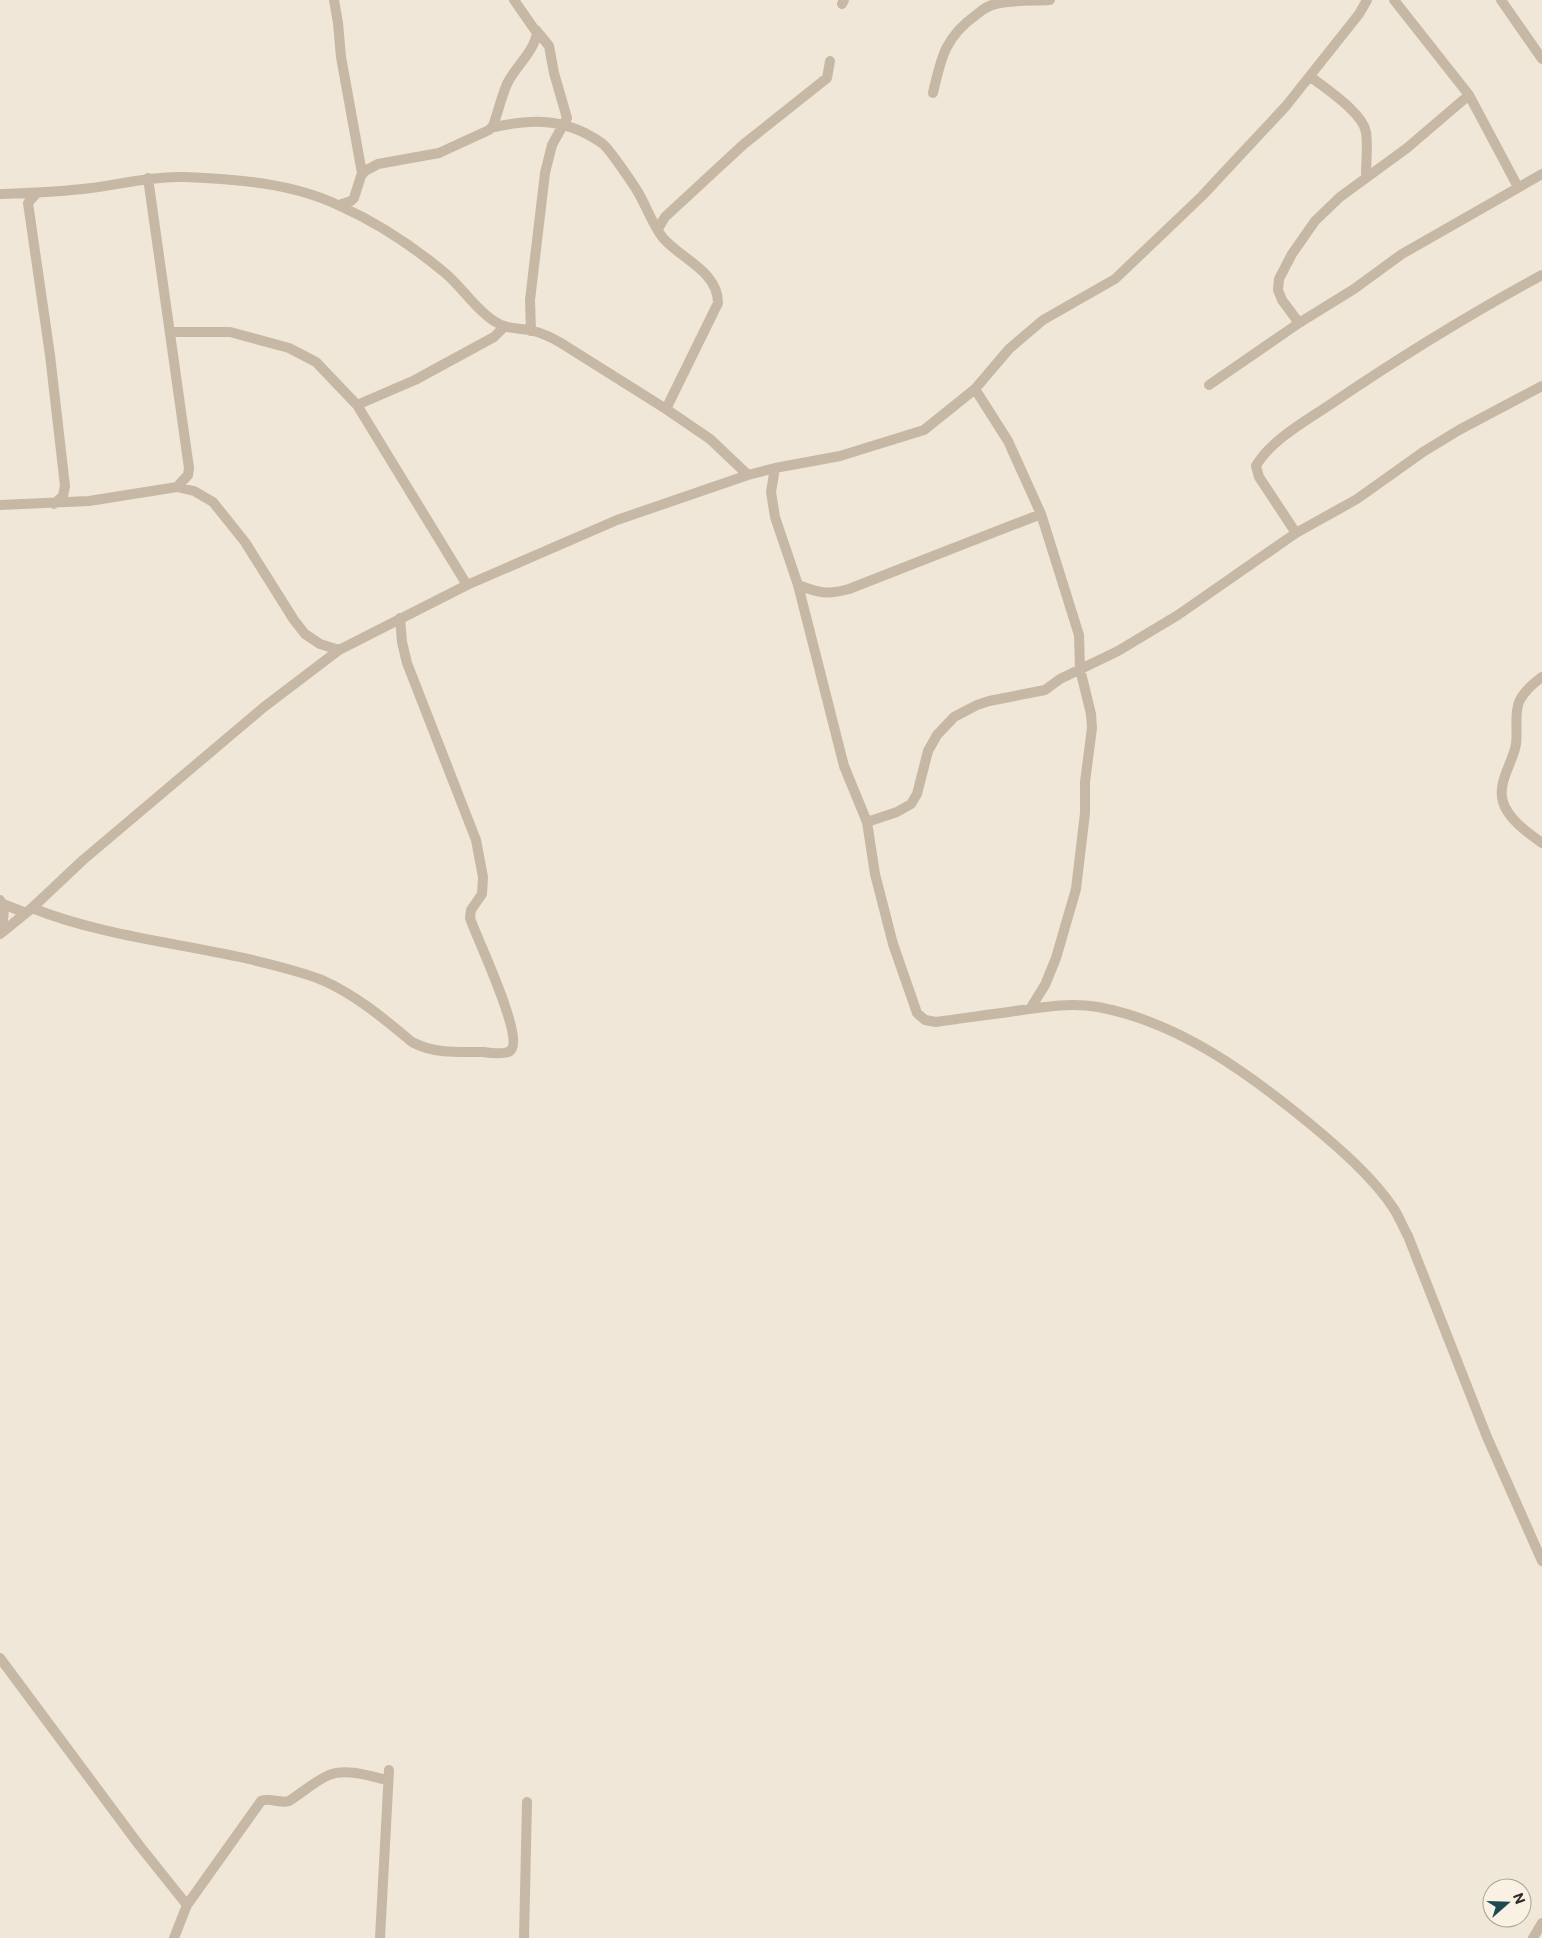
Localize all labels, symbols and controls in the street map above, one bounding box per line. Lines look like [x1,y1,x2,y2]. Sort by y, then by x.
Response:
north arrow [1482,1878,1532,1928]
text: N [1510,1891,1529,1906]

